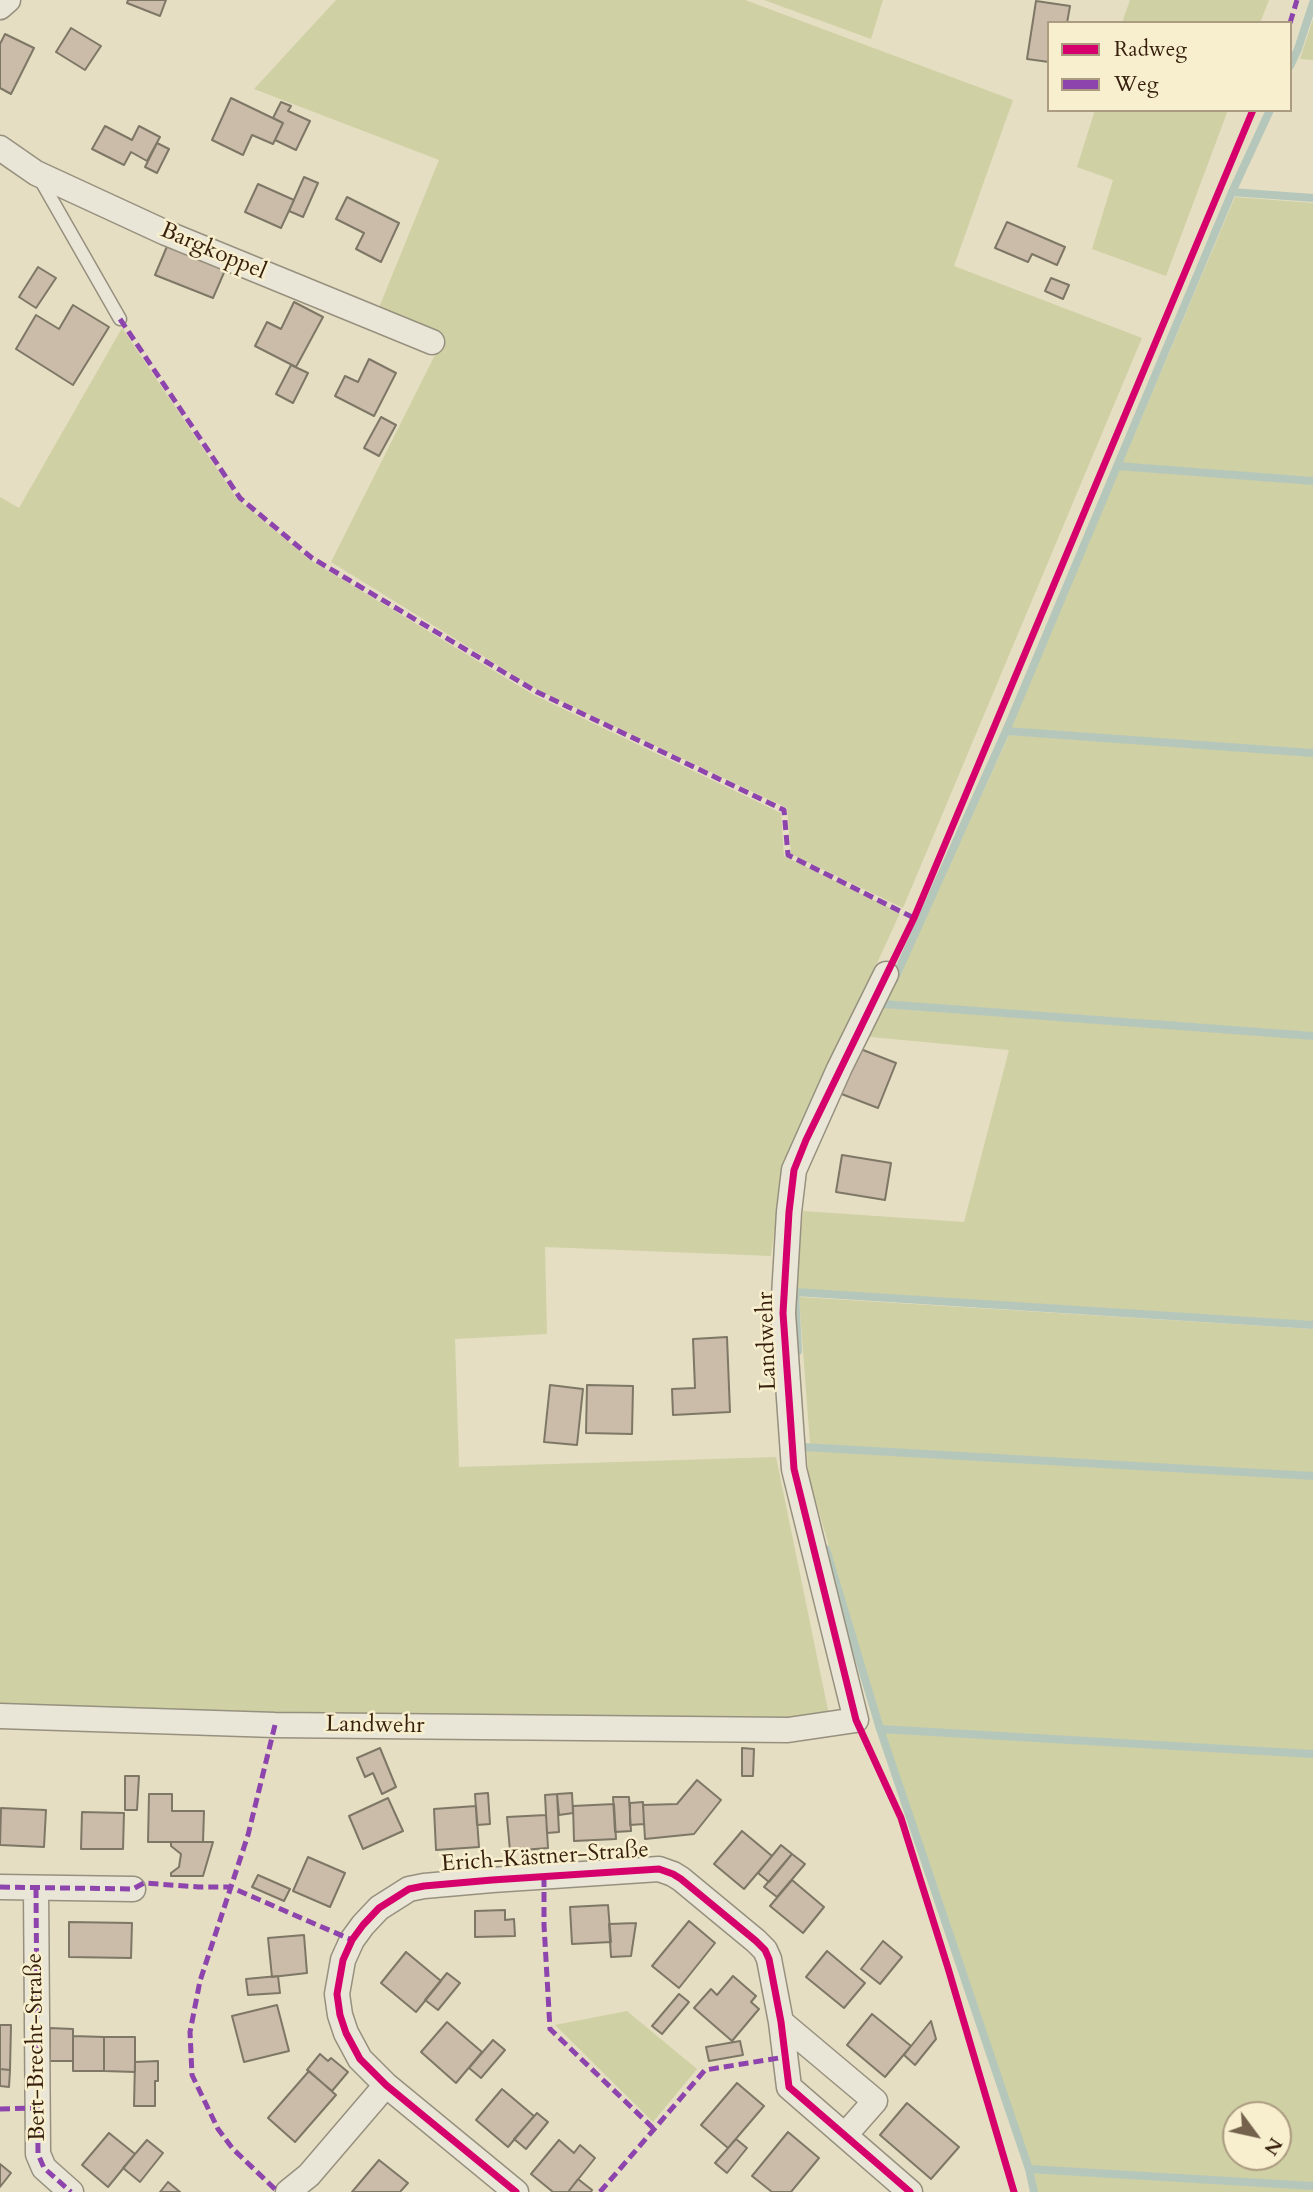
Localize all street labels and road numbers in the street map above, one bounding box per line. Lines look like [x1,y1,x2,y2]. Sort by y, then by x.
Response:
street label: Bargkoppel [156,217,270,287]
street label: Landwehr [752,1291,784,1391]
street label: Landwehr [325,1711,425,1741]
street label: Erich-Kästner-Straße [440,1837,650,1879]
street label: Bert-Brecht-Straße [22,1953,52,2141]

